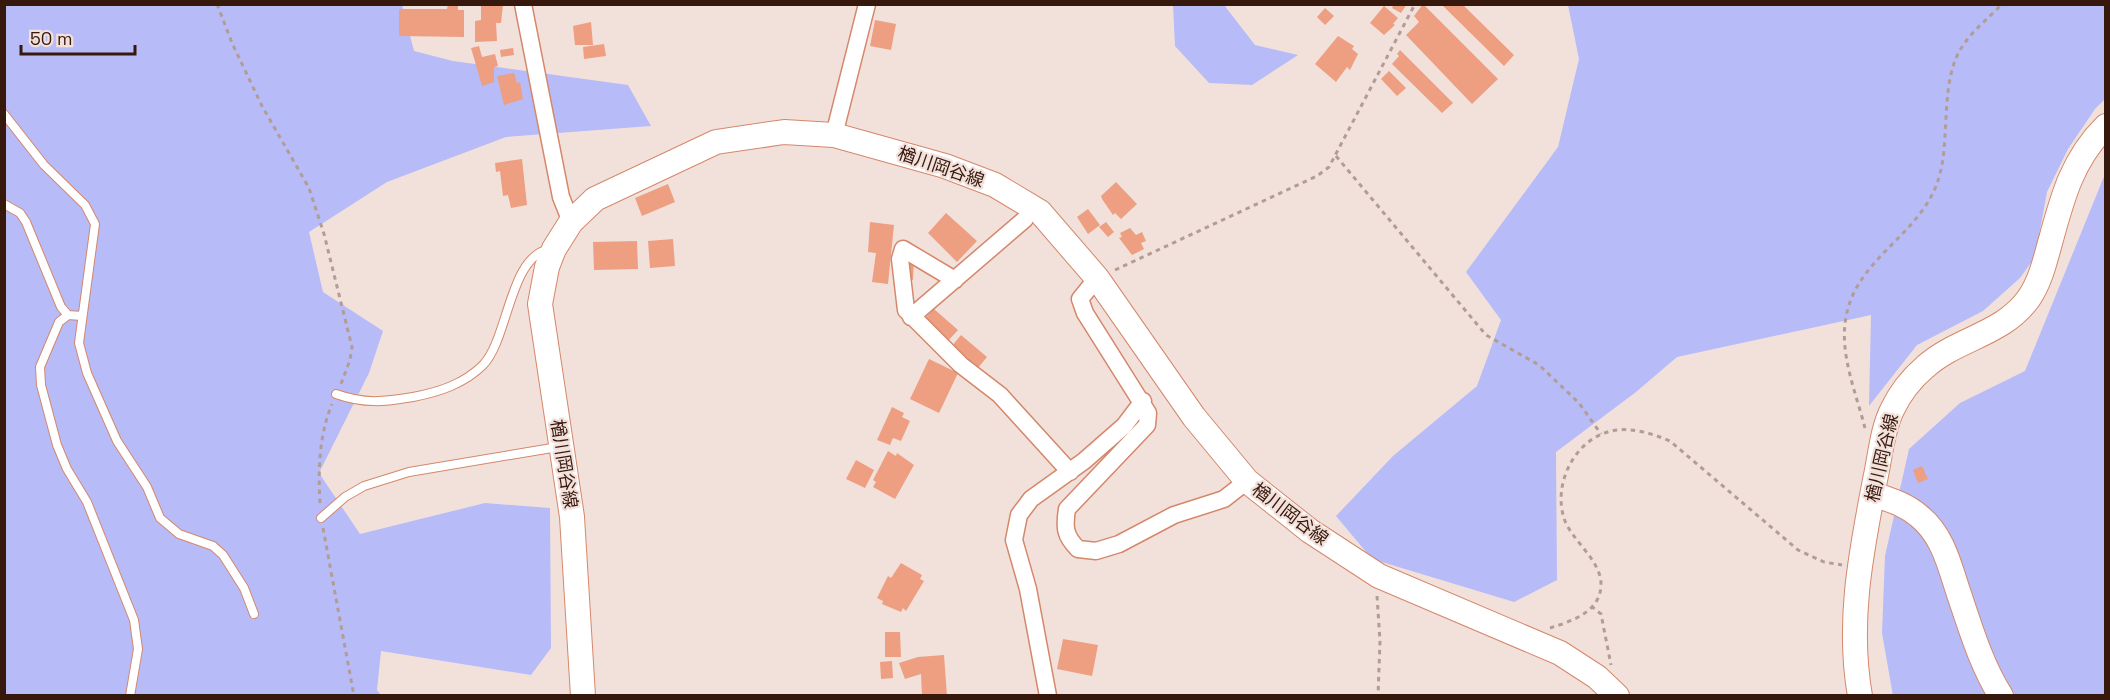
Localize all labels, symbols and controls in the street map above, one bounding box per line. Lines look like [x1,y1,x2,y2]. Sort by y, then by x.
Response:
scale bar [21,18,135,56]
text: 50 m [30,27,72,50]
street label: 楢川岡谷線 [895,141,987,192]
street label: 楢川岡谷線 [1860,411,1903,504]
street label: 楢川岡谷線 [546,418,583,510]
street label: 楢川岡谷線 [1247,477,1333,550]

